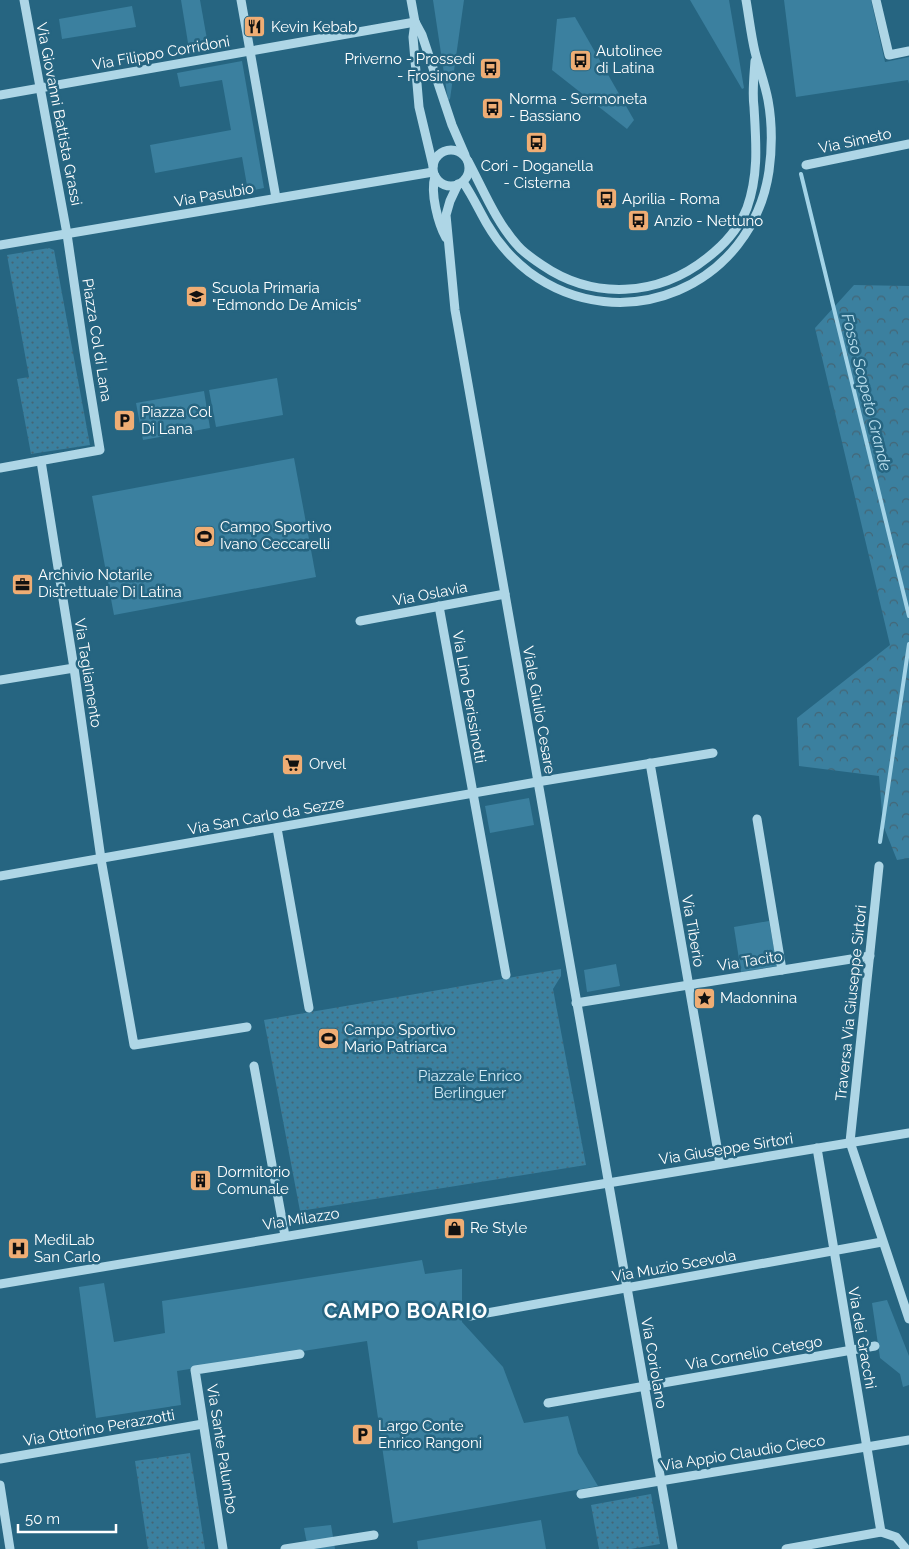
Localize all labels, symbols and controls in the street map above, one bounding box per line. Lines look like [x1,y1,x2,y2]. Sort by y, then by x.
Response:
restaurant icon: Kevin Kebab [243,15,267,39]
place label: Kevin Kebab [271,18,357,36]
street label: Via Giovanni Battista Grassi [32,21,86,207]
street label: Via Filippo Corridoni [91,32,231,74]
place label: Autolinee di Latina [596,42,663,77]
bus stop icon: Autolinee di Latina [568,48,592,72]
place label: Priverno - Prossedi - Frosinone [345,50,475,85]
bus stop icon: Priverno - Prossedi - Frosinone [479,56,503,80]
place label: Norma - Sermoneta - Bassiano [509,90,647,125]
bus stop icon: Norma - Sermoneta - Bassiano [481,96,505,120]
street label: Via Simeto [817,124,893,158]
bus stop icon: Cori - Doganella - Cisterna [525,131,549,155]
place label: Cori - Doganella - Cisterna [481,157,593,192]
street label: Via Pasubio [173,179,255,211]
bus stop icon: Aprilia - Roma [594,187,618,211]
place label: Aprilia - Roma [622,190,720,208]
bus stop icon: Anzio - Nettuno [626,209,650,233]
place label: Anzio - Nettuno [654,212,763,230]
street label: Piazza Col di Lana [78,277,116,403]
place label: Scuola Primaria "Edmondo De Amicis" [212,279,361,314]
school or university icon: Scuola Primaria "Edmondo De Amicis" [184,285,208,309]
water label: Fosso Scopeto Grande [838,311,895,473]
place label: Piazza Col Di Lana [141,403,213,438]
parking icon: Piazza Col Di Lana [113,409,137,433]
place label: Campo Sportivo Ivano Ceccarelli [220,518,332,553]
sports icon: Campo Sportivo Ivano Ceccarelli [192,524,216,548]
place label: Archivio Notarile Distrettuale Di Latina [38,566,182,601]
office icon: Archivio Notarile Distrettuale Di Latina [10,572,34,596]
street label: Via Oslavia [391,578,469,610]
street label: Via Tagliamento [70,617,106,729]
street label: Via Lino Perissinotti [448,629,490,765]
street label: Viale Giulio Cesare [519,645,559,776]
supermarket icon: Orvel [281,752,305,776]
place label: Orvel [309,755,347,773]
street label: Via San Carlo da Sezze [186,793,346,839]
street label: Via Tiberio [678,894,708,969]
street label: Traversa Via Giuseppe Sirtori [832,904,870,1102]
street label: Via Tacito [716,947,784,975]
place icon: Madonnina [692,986,716,1010]
place label: Madonnina [720,989,797,1007]
place label: Campo Sportivo Mario Patriarca [344,1021,456,1056]
sports icon: Campo Sportivo Mario Patriarca [316,1027,340,1051]
park label: Piazzale Enrico Berlinguer [418,1067,522,1102]
street label: Via Giuseppe Sirtori [658,1130,794,1168]
place label: Dormitorio Comunale [217,1163,290,1198]
building icon: Dormitorio Comunale [189,1169,213,1193]
street label: Via Milazzo [261,1204,341,1234]
shop icon: Re Style [442,1216,466,1240]
place label: Re Style [470,1219,527,1237]
place label: MediLab San Carlo [34,1231,101,1266]
hospital icon: MediLab San Carlo [6,1237,30,1261]
street label: Via Muzio Scevola [611,1246,737,1286]
street label: Via dei Gracchi [844,1286,880,1390]
district label: CAMPO BOARIO [324,1299,488,1323]
street label: Via Coriolano [637,1316,671,1410]
street label: Via Cornelio Cetego [684,1332,824,1374]
street label: Via Sante Palumbo [203,1383,241,1515]
street label: Via Ottorino Perazzotti [22,1406,176,1450]
place label: Largo Conte Enrico Rangoni [378,1417,482,1452]
parking icon: Largo Conte Enrico Rangoni [350,1423,374,1447]
street label: Via Appio Claudio Cieco [660,1431,826,1475]
scale bar [18,1502,115,1534]
text: 50 m [25,1510,60,1528]

